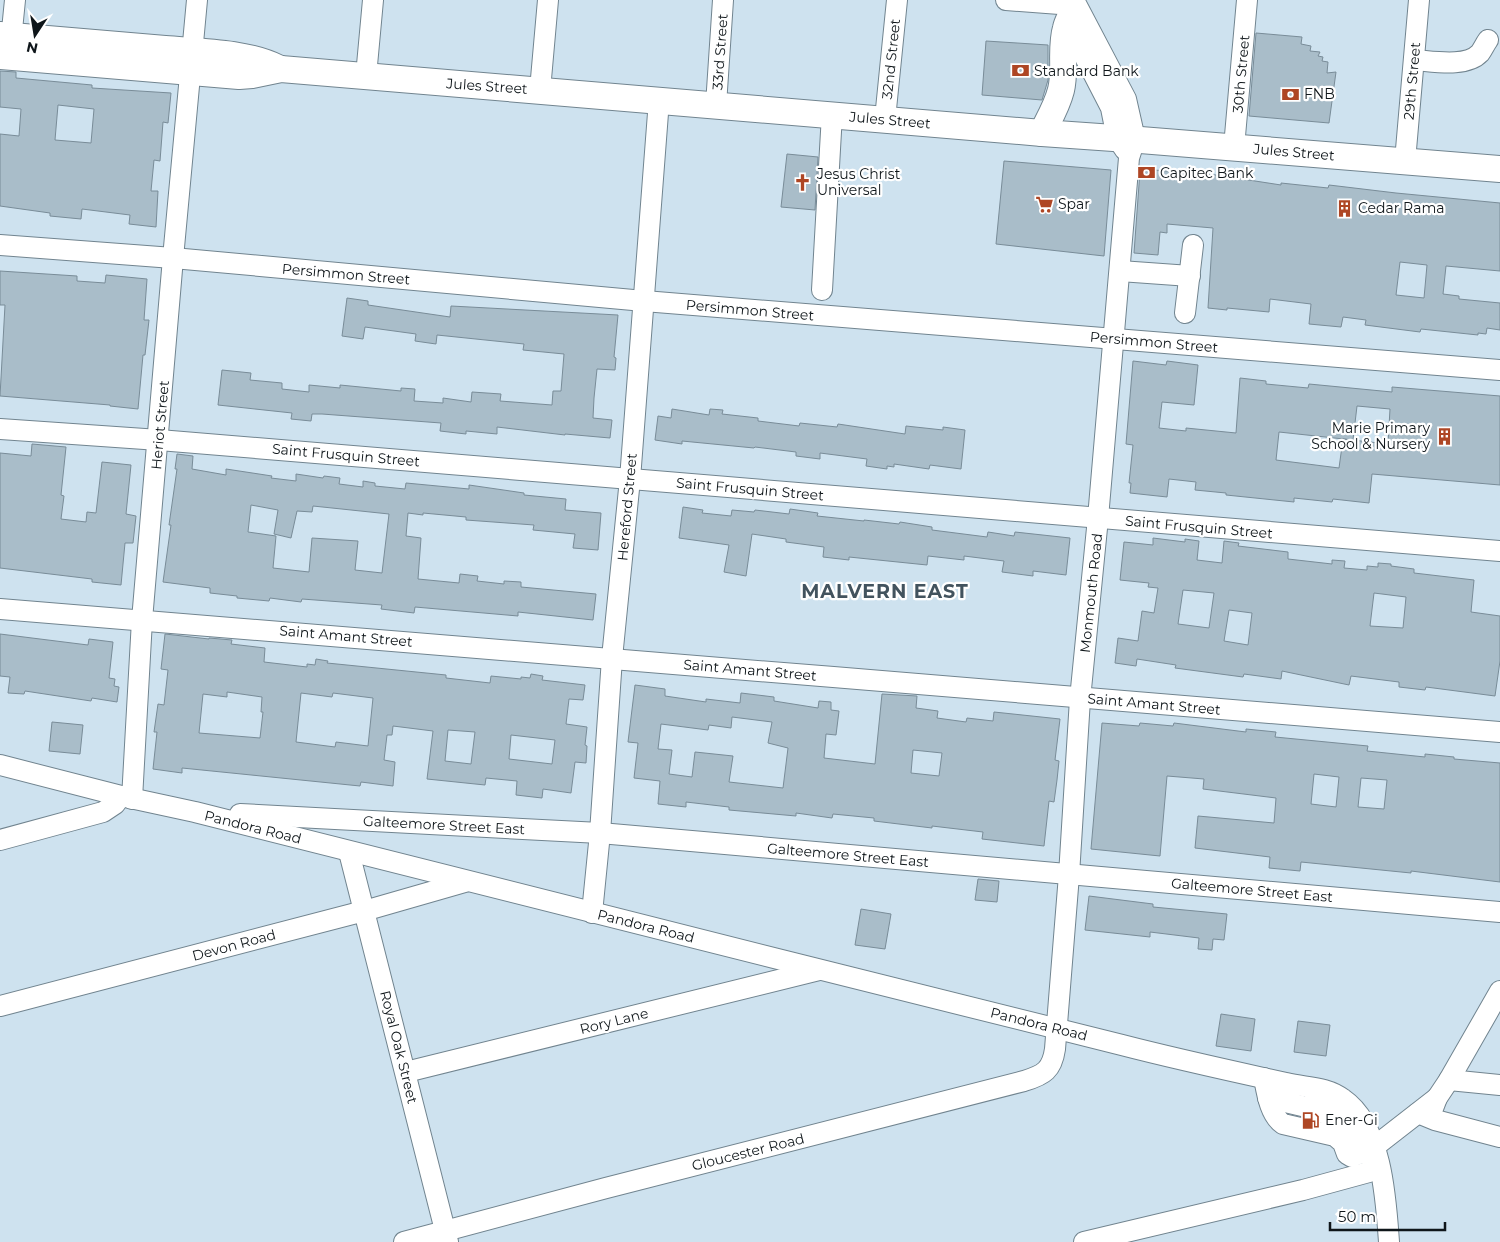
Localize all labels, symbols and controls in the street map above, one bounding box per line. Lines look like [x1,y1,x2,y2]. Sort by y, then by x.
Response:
north arrow [10,10,60,60]
street label: 33rd Street [708,13,732,91]
street label: 32nd Street [878,18,904,100]
street label: 30th Street [1229,34,1253,114]
text: N [25,38,40,58]
street label: 29th Street [1400,41,1424,121]
bank icon: Standard Bank [1010,61,1030,81]
place label: Standard Bank [1034,62,1139,80]
street label: Jules Street [445,74,529,98]
bank icon: FNB [1280,84,1300,104]
place label: FNB [1304,85,1335,103]
street label: Jules Street [848,107,932,133]
street label: Jules Street [1252,139,1336,165]
bank icon: Capitec Bank [1136,163,1156,183]
place label: Capitec Bank [1160,164,1254,182]
place label: Jesus Christ Universal [816,165,901,199]
church icon: Jesus Christ Universal [793,172,813,192]
supermarket icon: Spar [1034,194,1054,214]
place label: Spar [1058,195,1090,213]
building icon: Cedar Rama [1334,198,1354,218]
place label: Cedar Rama [1358,199,1445,217]
street label: Persimmon Street [281,259,411,289]
street label: Persimmon Street [685,295,815,325]
street label: Persimmon Street [1089,327,1219,357]
street label: Heriot Street [147,379,173,470]
place label: Marie Primary School & Nursery [1311,419,1430,453]
building icon: Marie Primary School & Nursery [1434,426,1454,446]
street label: Saint Frusquin Street [271,440,421,470]
street label: Hereford Street [613,452,641,562]
street label: Saint Frusquin Street [675,474,825,504]
street label: Saint Frusquin Street [1124,512,1274,542]
street label: Monmouth Road [1076,532,1106,654]
district label: MALVERN EAST [801,580,969,603]
street label: Saint Amant Street [279,621,414,651]
street label: Saint Amant Street [683,655,818,685]
street label: Saint Amant Street [1087,689,1222,719]
street label: Pandora Road [203,806,303,848]
street label: Galteemore Street East [362,812,526,838]
street label: Galteemore Street East [766,839,930,871]
street label: Galteemore Street East [1170,874,1334,906]
street label: Pandora Road [596,905,696,947]
street label: Devon Road [190,925,278,965]
street label: Royal Oak Street [376,989,422,1106]
street label: Pandora Road [989,1003,1089,1045]
street label: Rory Lane [578,1004,650,1038]
fuel station icon: Ener-Gi [1301,1110,1321,1130]
place label: Ener-Gi [1325,1111,1378,1129]
street label: Gloucester Road [690,1129,806,1175]
scale bar [1330,1200,1445,1232]
text: 50 m [1338,1207,1376,1226]

